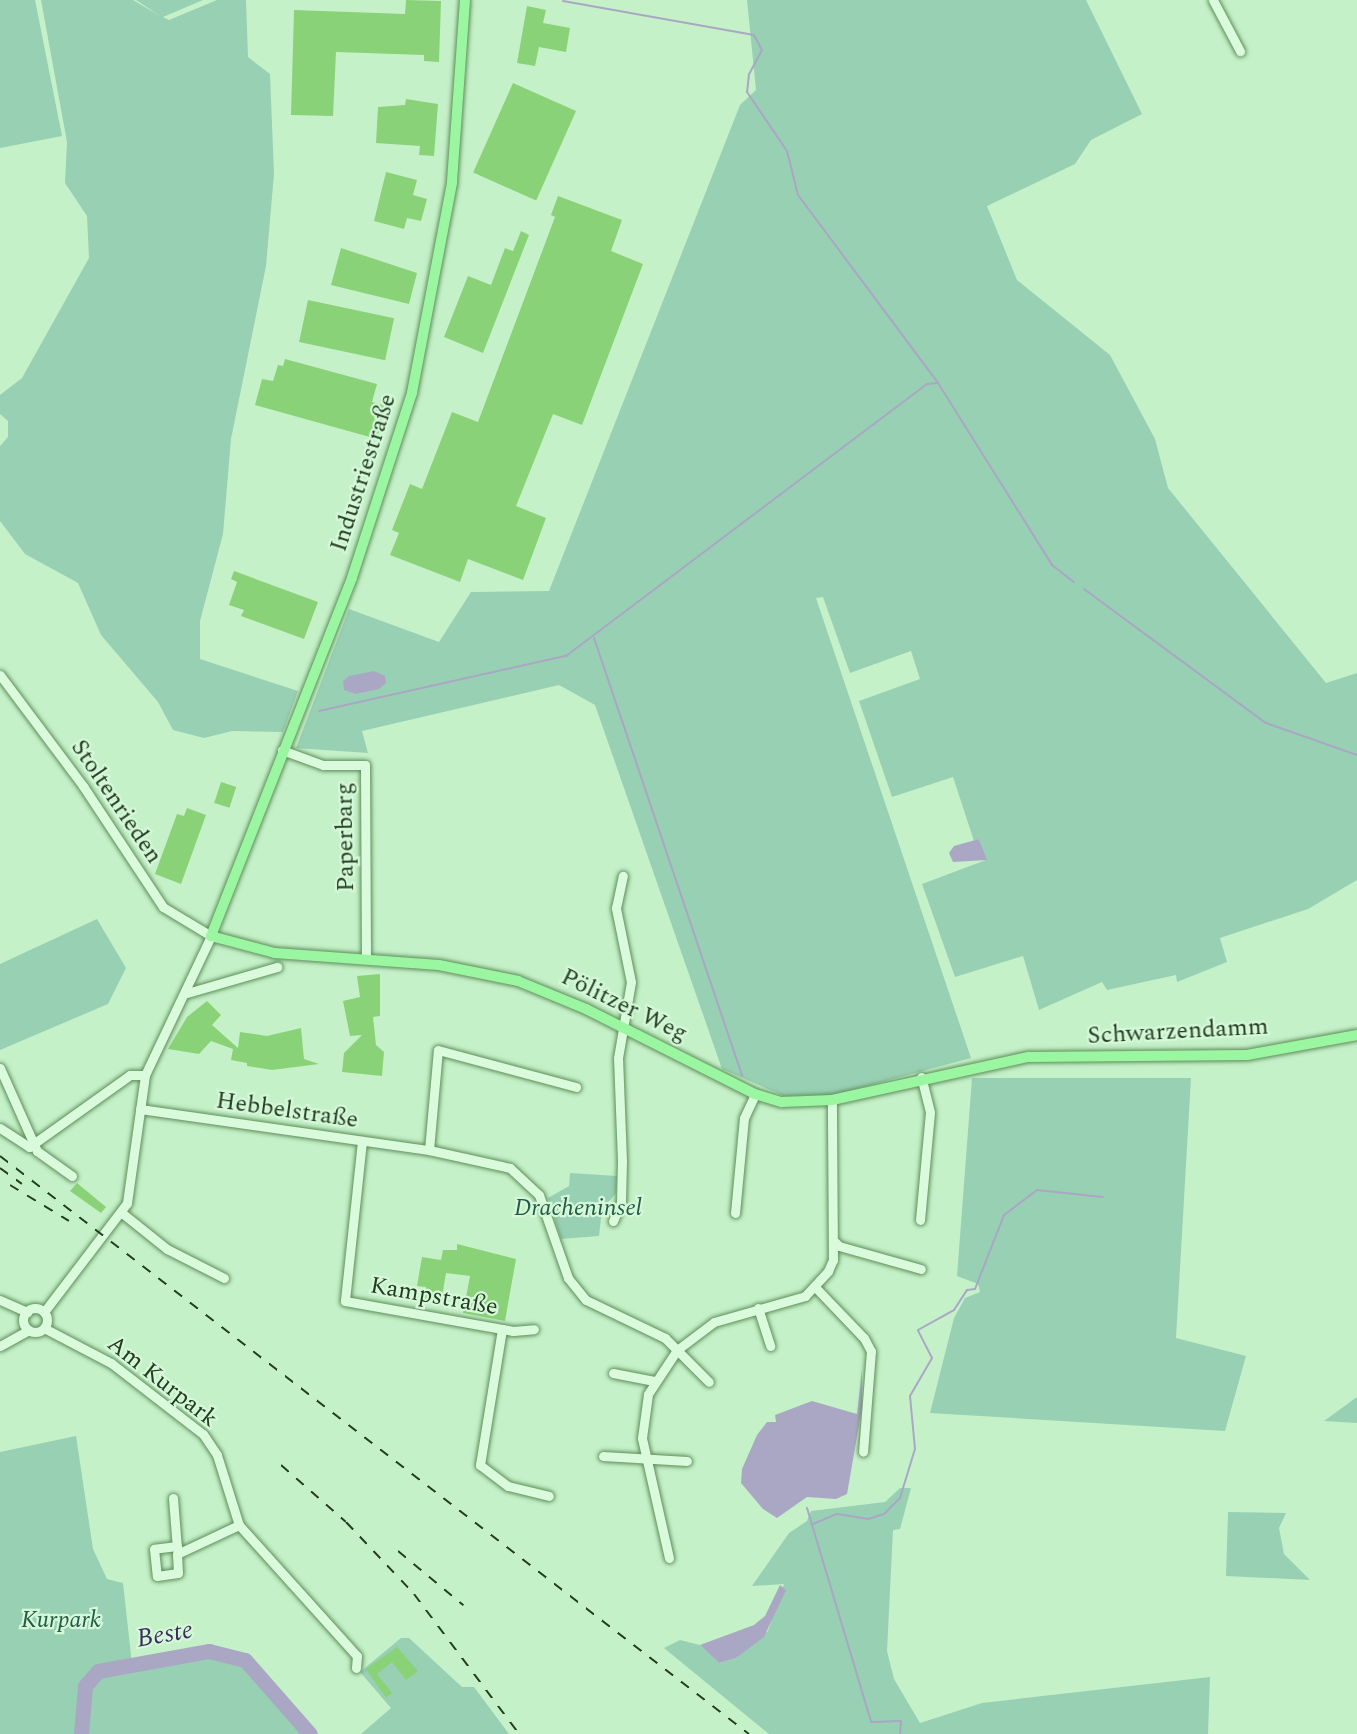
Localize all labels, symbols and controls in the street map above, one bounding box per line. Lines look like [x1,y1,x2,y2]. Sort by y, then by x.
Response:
street label: Industriestraße [325,390,403,556]
street label: Stoltenrieden [64,735,168,869]
street label: Paperbarg [331,782,361,892]
street label: Pölitzer Weg [556,963,692,1049]
street label: Schwarzendamm [1087,1013,1269,1051]
street label: Hebbelstraße [214,1087,360,1135]
park label: Dracheninsel [514,1195,642,1223]
street label: Kampstraße [368,1272,500,1322]
street label: Am Kurpark [101,1330,223,1434]
park label: Kurpark [21,1607,101,1635]
water label: Beste [134,1615,196,1655]

